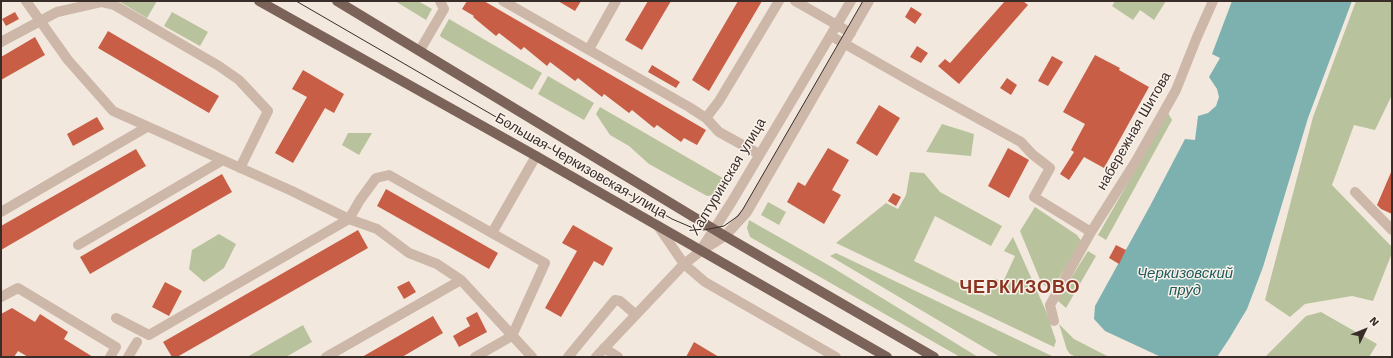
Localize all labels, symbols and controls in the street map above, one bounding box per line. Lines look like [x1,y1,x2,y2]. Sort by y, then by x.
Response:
street label: набережная Шитова [1093,69,1175,193]
street label: Большая Черкизовская улица [492,110,670,222]
street label: Халтуринская улица [686,115,770,239]
water label: Черкизовский пруд [1137,265,1233,300]
district label: ЧЕРКИЗОВО [959,277,1081,299]
north arrow [1345,310,1385,350]
text: N [1367,314,1382,329]

